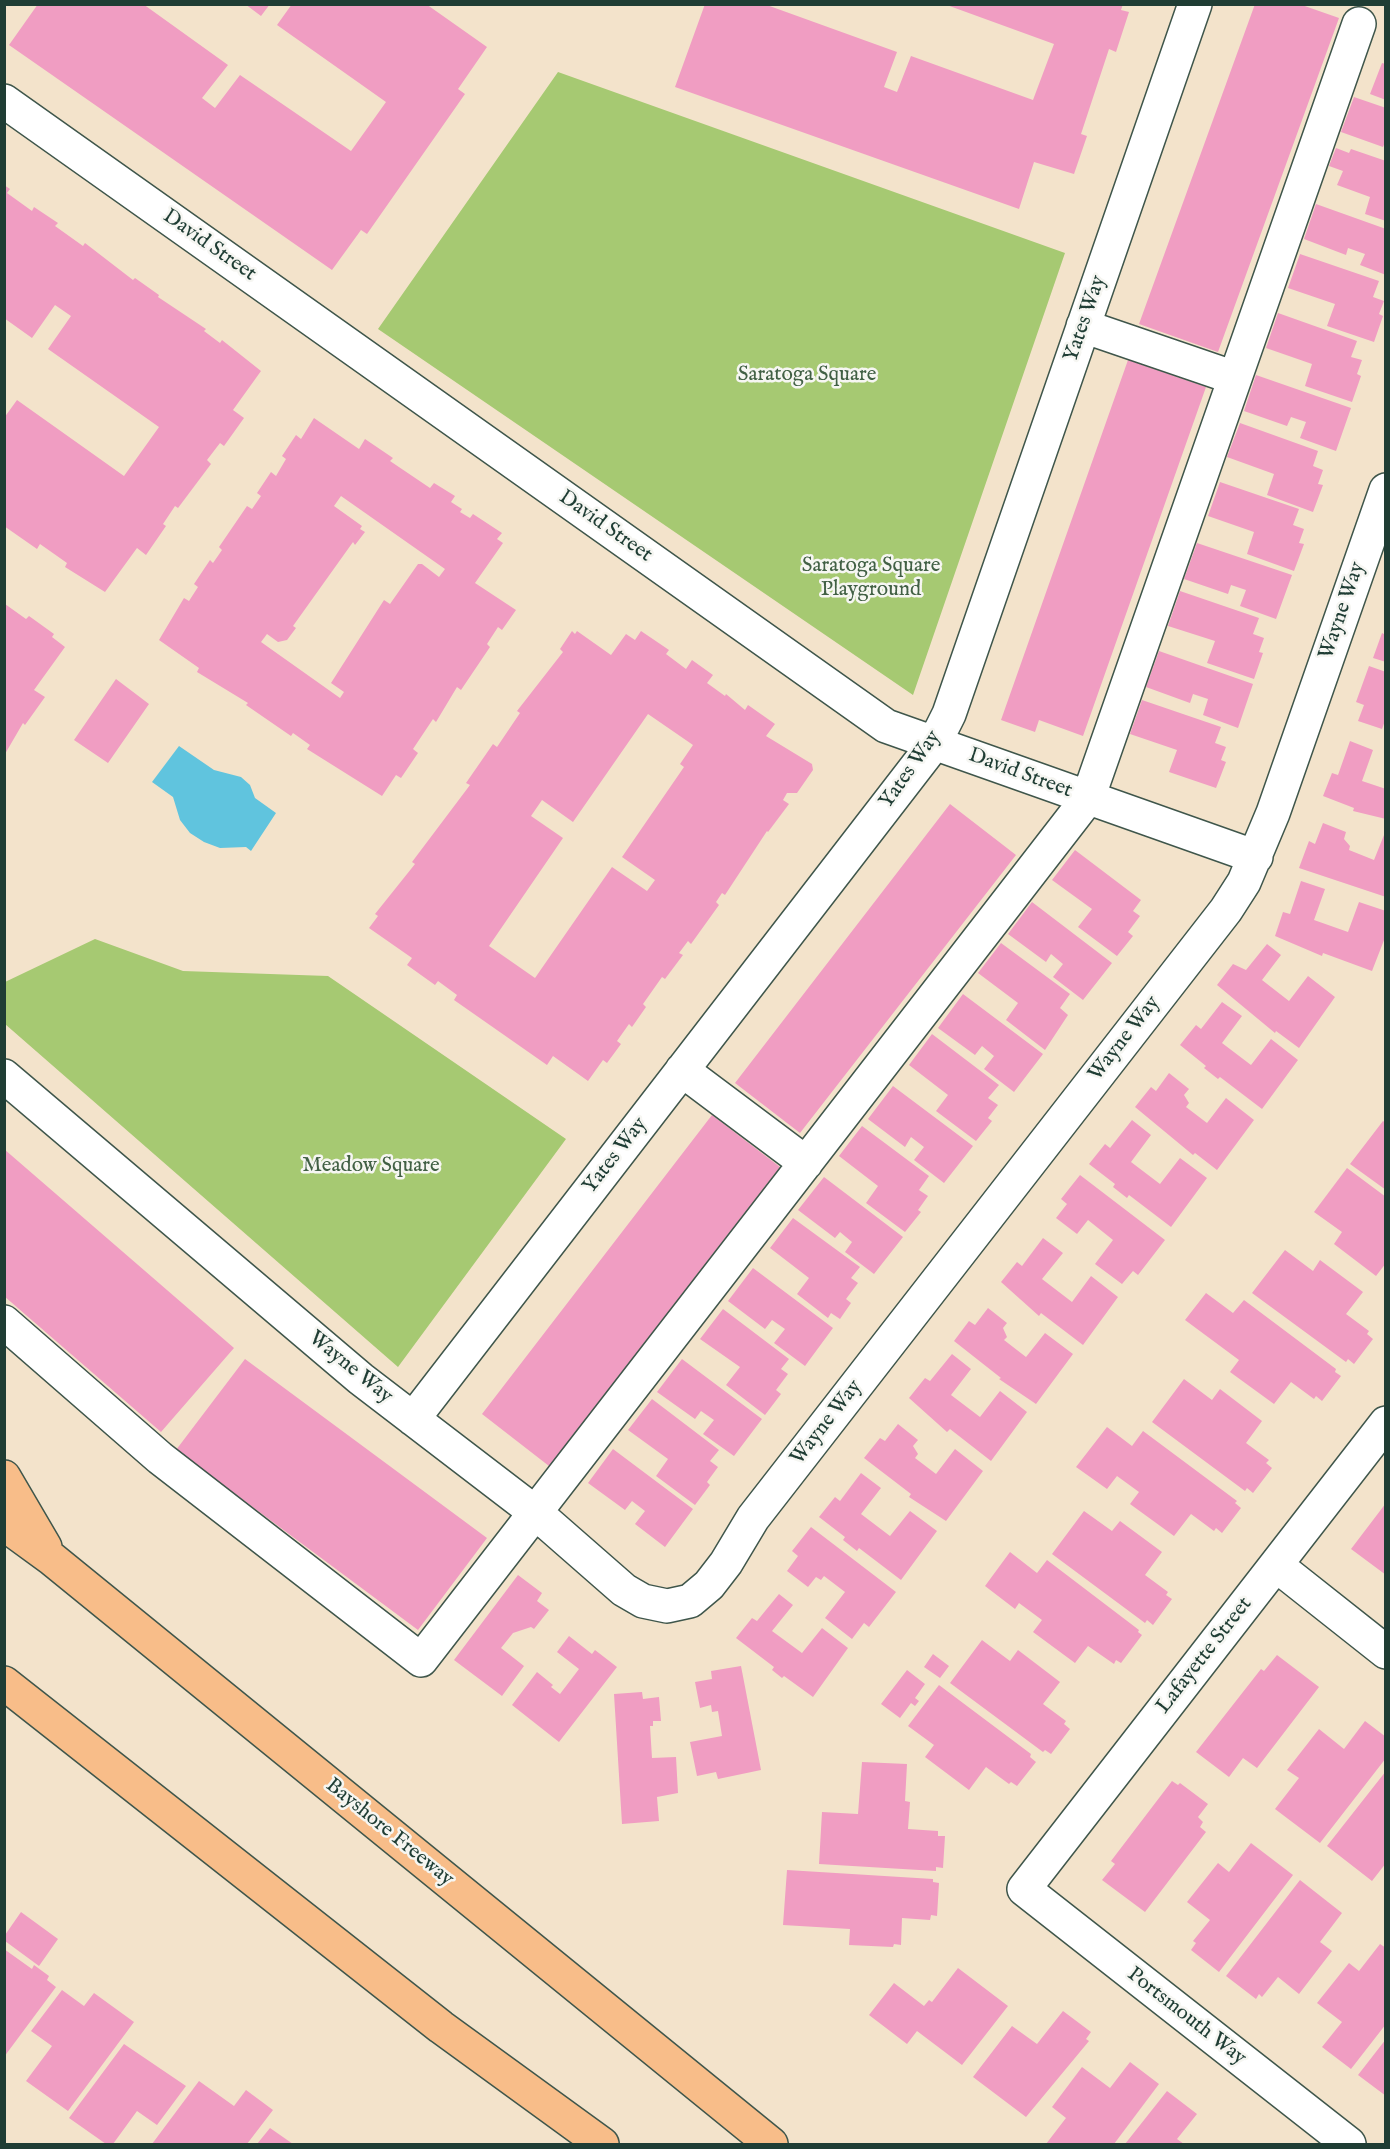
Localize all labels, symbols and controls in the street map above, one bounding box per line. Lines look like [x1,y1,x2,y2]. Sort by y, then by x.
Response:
street label: David Street [157,205,261,287]
street label: Yates Way [1060,273,1112,365]
park label: Saratoga Square [738,363,876,389]
street label: David Street [553,486,657,568]
park label: Saratoga Square Playground [802,554,940,604]
street label: Wayne Way [1315,559,1371,663]
street label: Yates Way [875,726,947,814]
street label: David Street [965,744,1075,804]
street label: Wayne Way [1084,991,1166,1087]
street label: Yates Way [579,1113,653,1199]
park label: Meadow Square [302,1154,440,1180]
street label: Wayne Way [303,1326,397,1410]
street label: Wayne Way [786,1375,868,1471]
street label: Lafayette Street [1152,1593,1258,1719]
street label: Bayshore Freeway [320,1774,458,1892]
street label: Portsmouth Way [1121,1963,1251,2071]

